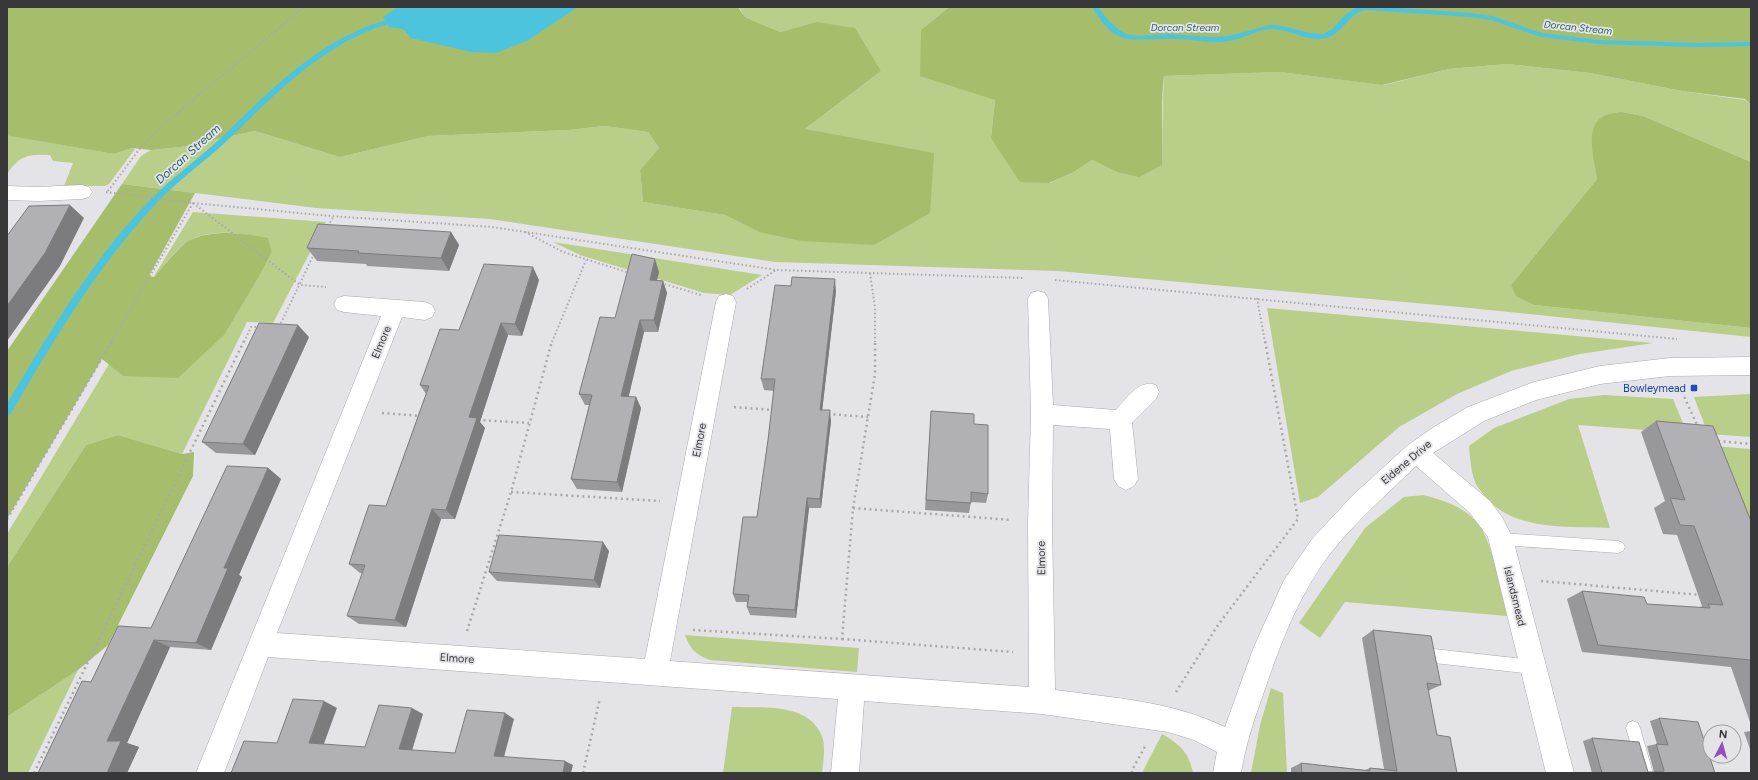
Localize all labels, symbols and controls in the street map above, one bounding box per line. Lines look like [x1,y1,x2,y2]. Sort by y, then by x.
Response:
water label: Dorcan Stream [1543,17,1613,38]
water label: Dorcan Stream [1151,21,1220,34]
water label: Dorcan Stream [153,121,223,187]
street label: Elmore [369,324,394,361]
place label: Bowleymead [1623,382,1686,395]
marker: Bowleymead [1689,383,1699,393]
street label: Elmore [690,422,709,458]
street label: Eldene Drive [1379,438,1434,487]
street label: Elmore [1035,541,1048,575]
street label: Islandsmead [1501,565,1528,627]
street label: Elmore [439,651,475,666]
north arrow [1702,724,1742,764]
text: N [1718,728,1728,741]

